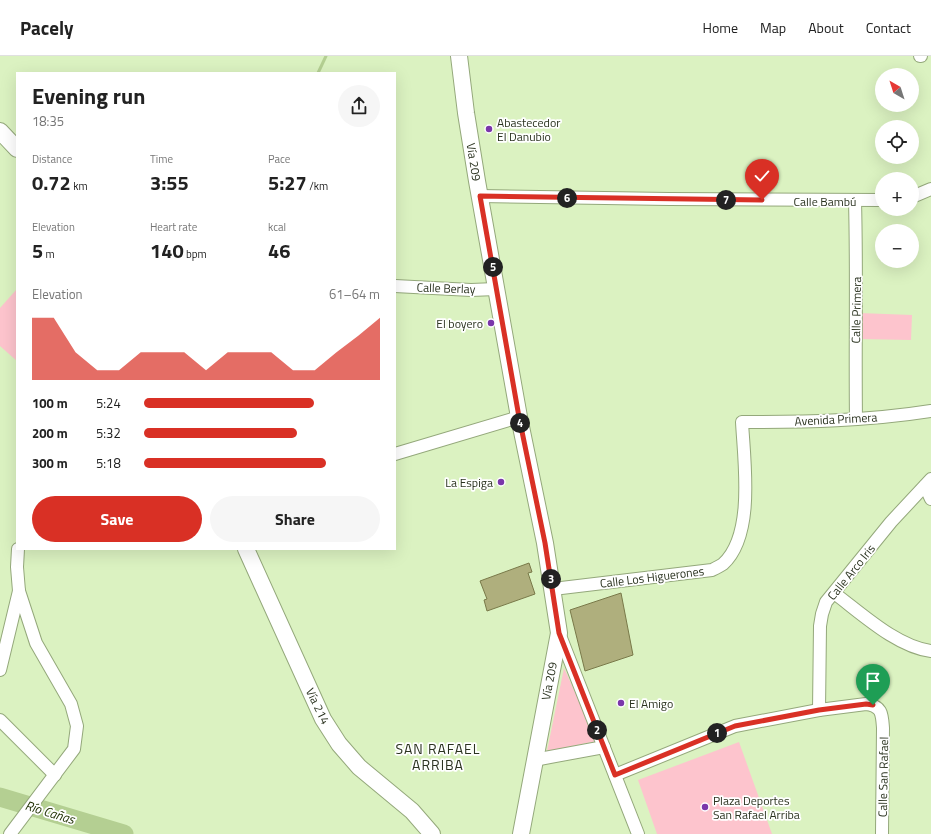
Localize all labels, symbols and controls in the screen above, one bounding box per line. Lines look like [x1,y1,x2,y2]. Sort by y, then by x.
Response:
text: Pacely [20,13,74,42]
text: Home [703,17,738,38]
text: Map [760,17,786,38]
text: About [808,17,844,38]
text: Contact [866,17,911,38]
north arrow [875,68,919,112]
map controls [875,68,919,268]
text: Evening run [32,79,145,113]
button: share [338,85,380,127]
text: 18:35 [32,111,64,131]
place label: Abastecedor El Danubio [497,113,560,146]
button: locate [875,120,919,164]
marker: Abastecedor El Danubio [484,124,494,134]
street label: Vía 209 [462,142,486,183]
text: Distance [32,151,72,167]
text: Time [150,151,173,167]
text: Pace [268,151,290,167]
pin [745,159,779,200]
icon: check [751,165,773,187]
text: 0.72 [32,167,71,198]
text: 3:55 [150,167,189,198]
text: 5:27 [268,167,307,198]
button: + [875,172,919,216]
text: km [71,178,88,194]
text: /km [307,178,328,194]
pin: 6 [557,188,577,208]
text: 6 [564,190,570,206]
pin: 7 [716,190,736,210]
text: 7 [723,192,729,208]
street label: Calle Bambú [794,192,856,211]
text: Elevation [32,219,75,235]
text: Heart rate [150,219,197,235]
text: kcal [268,219,286,235]
button: − [875,224,919,268]
text: 5 [32,235,43,266]
text: 140 [150,235,184,266]
text: 46 [268,235,290,266]
text: m [43,246,55,262]
text: bpm [184,246,207,262]
pin: 5 [483,257,503,277]
text: 5 [490,259,496,275]
street label: Calle Primera [846,276,866,344]
street label: Calle Berlay [416,277,476,299]
text: Elevation [32,284,83,304]
text: 61–64 m [329,284,380,304]
place label: El boyero [436,314,483,333]
marker: El boyero [486,318,496,328]
text: 100 m [32,393,68,413]
text: 5:24 [96,393,121,413]
street label: Avenida Primera [794,407,878,431]
pin: 4 [510,413,530,433]
text: 4 [517,415,523,431]
text: 200 m [32,423,68,443]
text: 5:32 [96,423,121,443]
text: 300 m [32,453,68,473]
text: 5:18 [96,453,121,473]
place label: La Espiga [445,473,493,492]
marker: La Espiga [496,477,506,487]
button: Save [32,496,202,542]
button: Share [210,496,380,542]
street label: Calle Arco Iris [822,540,880,604]
street label: Calle Los Higuerones [599,561,706,593]
pin: 3 [541,569,561,589]
text: 3 [548,571,554,587]
street label: Vía 209 [536,660,562,702]
pin [856,664,890,705]
icon: arrive [862,670,884,692]
street label: Vía 214 [301,685,335,728]
place label: El Amigo [629,694,673,713]
marker: El Amigo [616,698,626,708]
pin: 2 [587,720,607,740]
text: 2 [594,722,600,738]
pin: 1 [707,723,727,743]
text: 1 [714,725,720,741]
street label: Calle San Rafael [873,737,893,817]
district label: SAN RAFAEL ARRIBA [396,738,480,775]
place label: Plaza Deportes San Rafael Arriba [713,791,800,824]
water label: Río Cañas [23,795,79,829]
marker: Plaza Deportes San Rafael Arriba [700,802,710,812]

